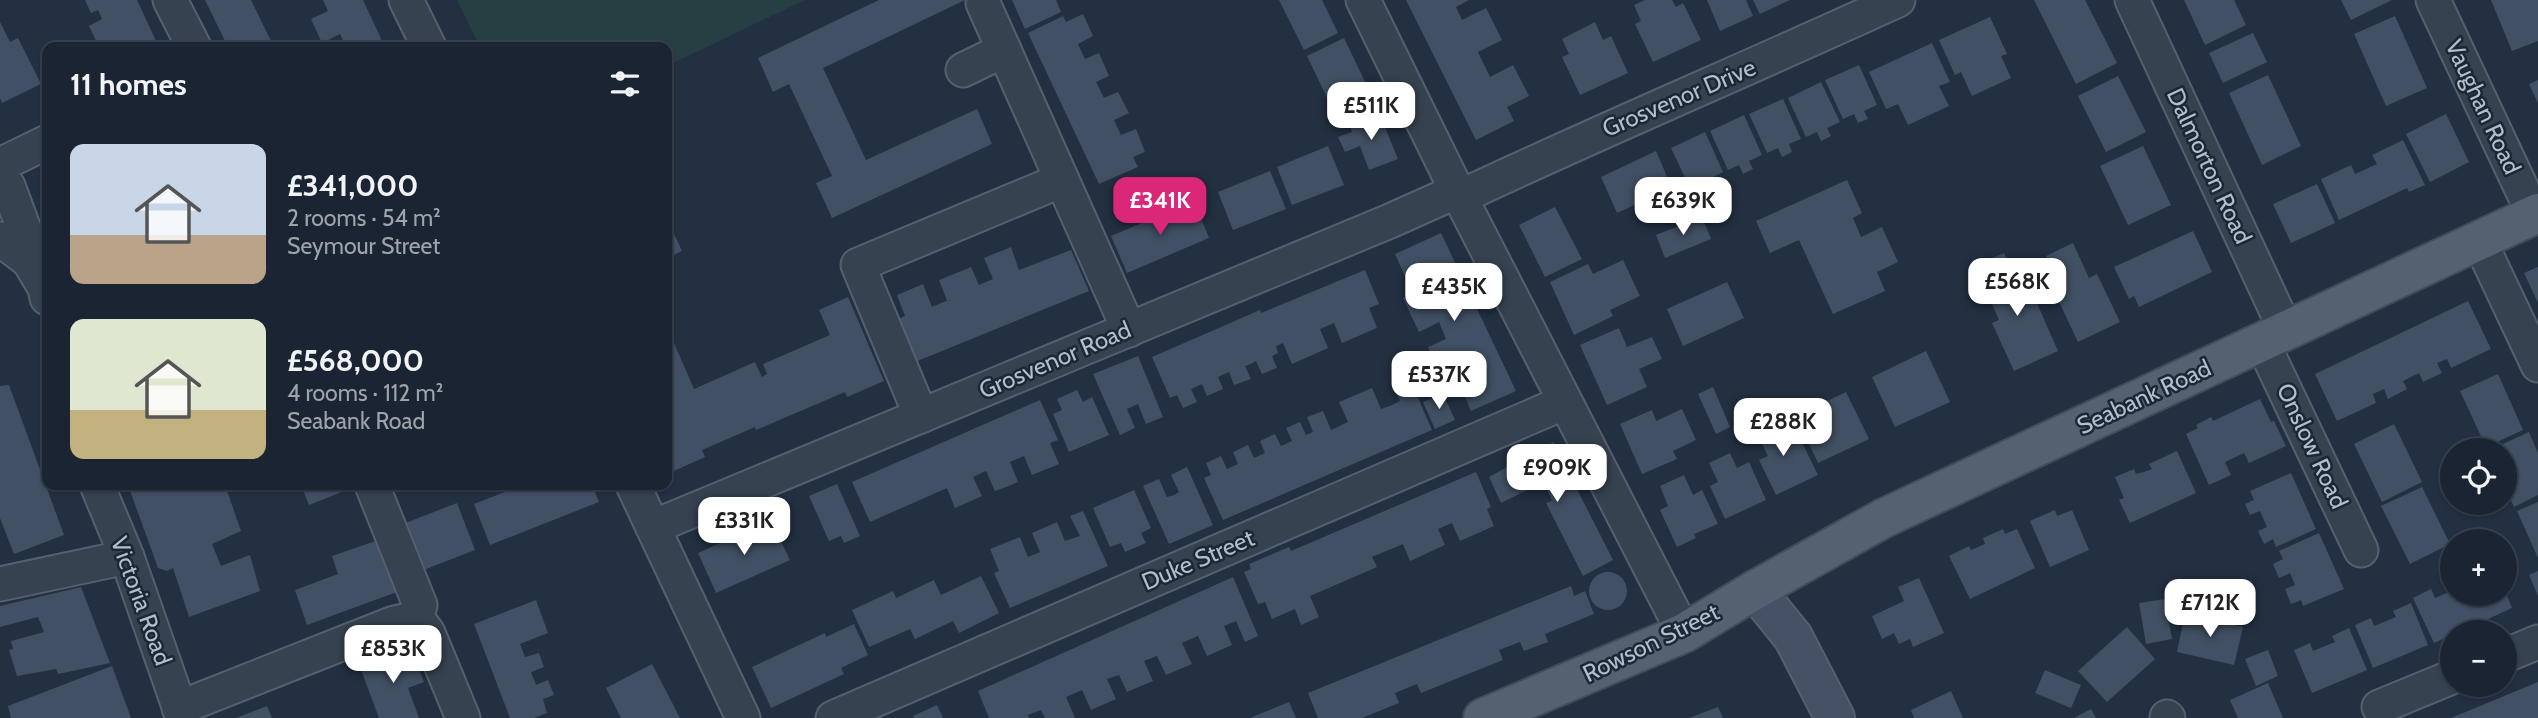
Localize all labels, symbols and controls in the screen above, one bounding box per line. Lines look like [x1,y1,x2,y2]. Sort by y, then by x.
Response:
street label: Vaughan Road [2440,35,2527,179]
street label: Grosvenor Drive [1598,52,1760,143]
icon: filters [606,65,644,103]
text: 11 homes [70,66,187,103]
pin: £511K [1322,82,1420,142]
street label: Dalmorton Road [2161,83,2258,248]
text: £511K [1343,91,1399,119]
text: £341,000 [287,167,418,204]
icon: home [126,172,210,256]
pin: £341K [1111,177,1209,237]
pin: £639K [1634,177,1732,237]
text: £341K [1129,186,1191,214]
text: £639K [1651,186,1715,214]
text: 2 rooms · 54 m² [287,204,441,232]
text: Seymour Street [287,232,440,260]
pin: £568K [1968,258,2066,318]
pin: £435K [1405,264,1503,323]
text: £568K [1984,267,2050,295]
text: £435K [1421,272,1487,300]
street label: Grosvenor Road [975,315,1135,405]
text: £568,000 [287,342,424,379]
icon: home [126,347,210,431]
pin: £537K [1390,352,1488,411]
street label: Seabank Road [2072,353,2215,440]
text: £537K [1408,360,1470,388]
street label: Onslow Road [2271,378,2354,513]
text: 4 rooms · 112 m² [287,379,443,407]
pin: £288K [1734,398,1832,458]
text: Seabank Road [287,407,425,435]
text: £288K [1750,407,1816,435]
map controls [2440,438,2517,697]
button: locate [2440,438,2517,515]
pin: £909K [1508,444,1606,504]
text: £909K [1523,453,1591,481]
pin: £331K [695,498,793,557]
text: £331K [714,506,774,534]
street label: Duke Street [1137,523,1258,596]
button: + [2440,529,2517,606]
street label: Victoria Road [105,533,178,669]
pin: £712K [2161,580,2259,639]
text: £712K [2181,588,2239,616]
street label: Rowson Street [1578,597,1724,688]
button: − [2440,620,2517,697]
pin: £853K [344,626,442,685]
text: £853K [360,634,426,662]

